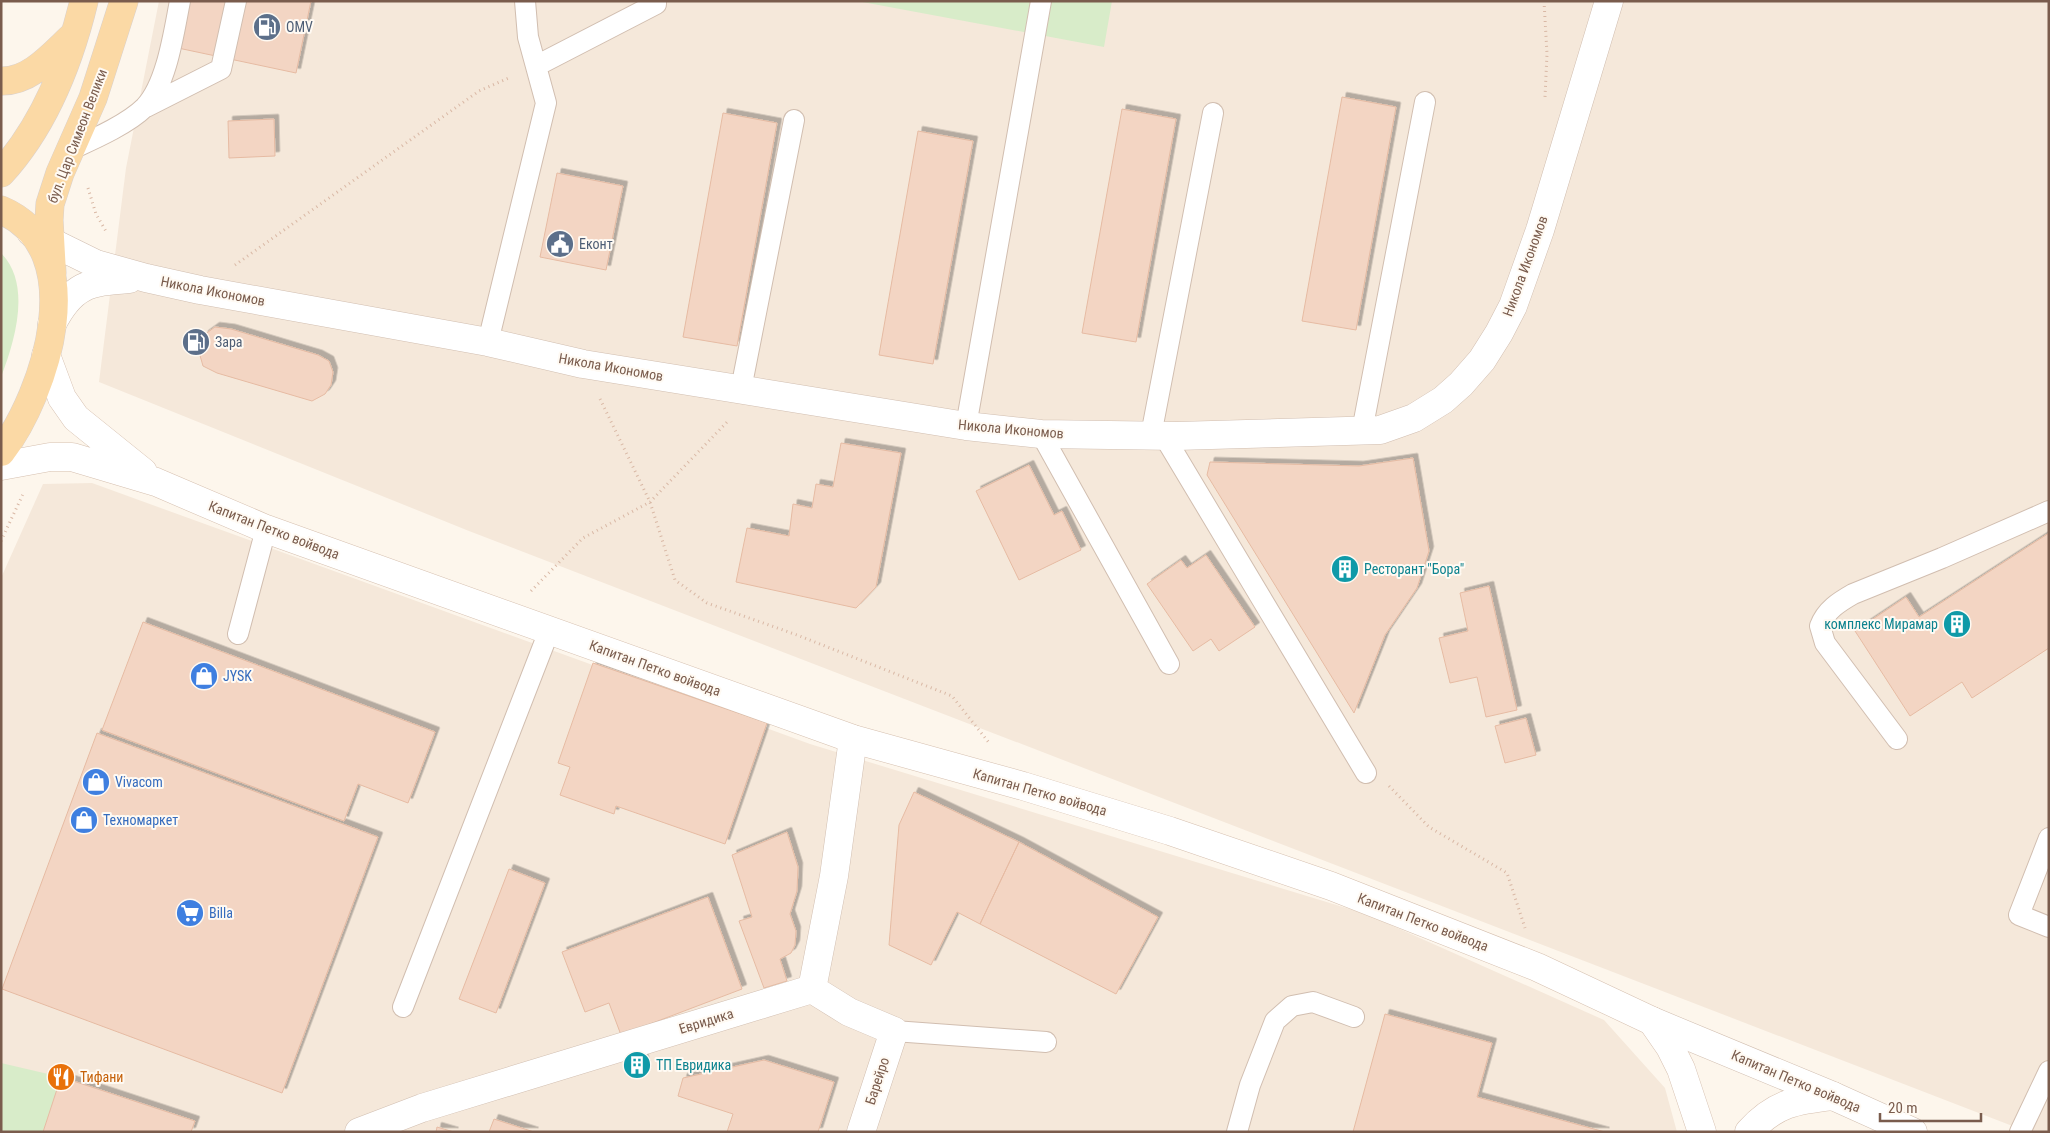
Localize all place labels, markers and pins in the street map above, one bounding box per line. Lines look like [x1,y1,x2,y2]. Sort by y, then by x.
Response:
fuel station icon: OMV [252,12,282,42]
place label: OMV [286,19,313,35]
public building icon: Еконт [545,229,575,259]
place label: Еконт [579,236,613,252]
fuel station icon: Зара [181,327,211,357]
place label: Зара [215,334,243,350]
building icon: Ресторант "Бора" [1330,554,1360,584]
place label: Ресторант "Бора" [1364,561,1464,577]
building icon: комплекс Мирамар [1942,609,1972,639]
place label: комплекс Мирамар [1824,616,1938,632]
shop icon: JYSK [189,661,219,691]
place label: JYSK [223,668,252,684]
shop icon: Vivacom [81,767,111,797]
place label: Vivacom [115,774,163,790]
shop icon: Техномаркет [69,805,99,835]
place label: Техномаркет [103,812,178,828]
supermarket icon: Billa [175,898,205,928]
place label: Billa [209,905,233,921]
building icon: ТП Евридика [622,1050,652,1080]
place label: ТП Евридика [656,1057,731,1073]
restaurant icon: Тифани [46,1062,76,1092]
place label: Тифани [80,1069,123,1085]

